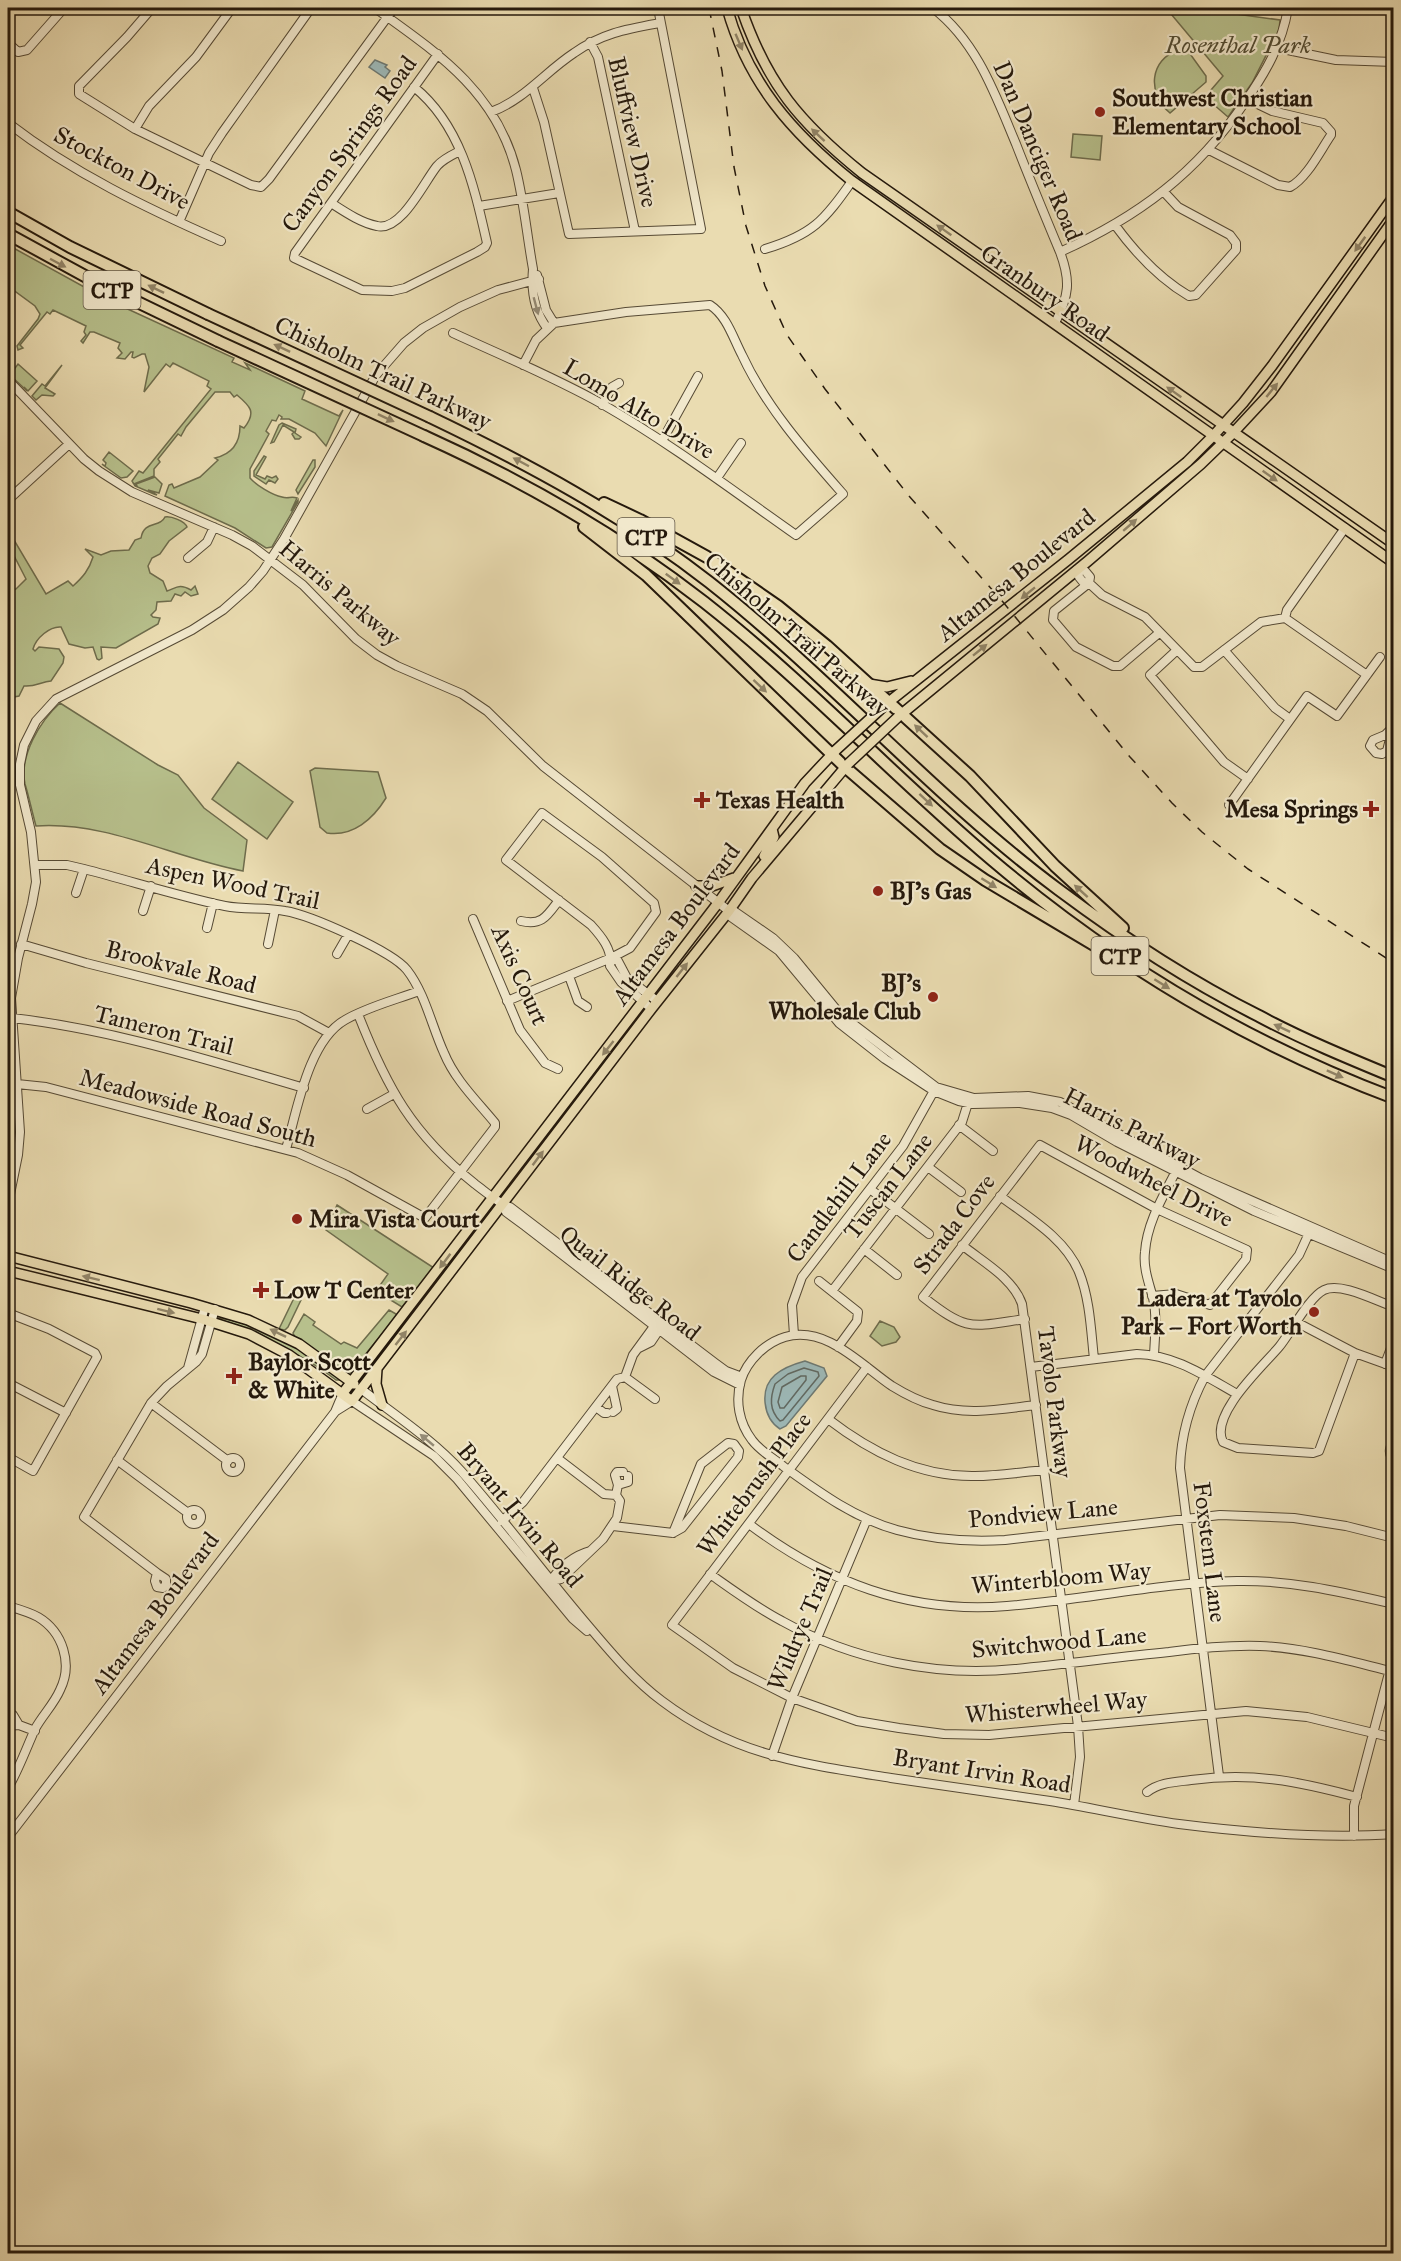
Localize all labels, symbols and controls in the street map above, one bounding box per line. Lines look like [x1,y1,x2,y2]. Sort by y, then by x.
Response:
park label: Rosenthal Park [1164,30,1311,60]
one-way arrow [734,34,744,52]
street label: Canyon Springs Road [275,50,423,238]
street label: Bluffview Drive [601,54,665,210]
street label: Dan Danciger Road [987,57,1089,245]
place label: Southwest Christian Elementary School [1112,83,1313,141]
marker: Southwest Christian Elementary School [1093,105,1107,119]
street label: Stockton Drive [49,119,195,217]
one-way arrow [811,129,825,143]
one-way arrow [936,224,952,236]
one-way arrow [1354,235,1366,251]
street label: Granbury Road [975,238,1115,348]
one-way arrow [50,258,67,268]
road number: CTP [84,271,140,309]
one-way arrow [147,284,164,293]
one-way arrow [532,297,542,315]
street label: Chisholm Trail Parkway [270,310,497,437]
one-way arrow [273,344,290,353]
street label: Lomo Alto Drive [558,352,720,466]
one-way arrow [1265,383,1278,398]
one-way arrow [1166,387,1182,398]
one-way arrow [377,413,395,423]
one-way arrow [512,457,529,467]
one-way arrow [1262,470,1278,482]
street label: Altamesa Boulevard [930,502,1101,649]
road number: CTP [618,518,674,556]
one-way arrow [1122,519,1137,532]
street label: Harris Parkway [273,533,407,653]
street label: Chisholm Trail Parkway [698,545,896,723]
one-way arrow [664,573,680,585]
one-way arrow [1020,586,1036,599]
one-way arrow [972,644,987,657]
one-way arrow [752,679,766,693]
one-way arrow [914,725,929,738]
place label: Texas Health [715,785,845,815]
marker: Texas Health [693,791,711,809]
one-way arrow [918,793,933,807]
place label: Mesa Springs [1225,794,1358,824]
marker: Mesa Springs [1362,800,1380,818]
street label: Altamesa Boulevard [605,837,747,1012]
street label: Aspen Wood Trail [142,850,323,916]
place label: BJ's Gas [890,876,972,906]
one-way arrow [981,877,997,888]
marker: BJ's Gas [871,884,885,898]
one-way arrow [1074,885,1089,898]
street label: Axis Court [484,919,556,1030]
street label: Brookvale Road [102,934,260,1000]
road number: CTP [1092,937,1148,975]
one-way arrow [676,962,689,978]
place label: BJ's Wholesale Club [769,968,921,1026]
one-way arrow [1154,978,1170,989]
marker: BJ's Wholesale Club [926,990,940,1004]
street label: Tameron Trail [91,998,237,1062]
one-way arrow [1274,1023,1291,1032]
one-way arrow [602,1040,614,1055]
street label: Meadowside Road South [76,1062,320,1154]
one-way arrow [1326,1069,1344,1079]
street label: Harris Parkway [1059,1081,1206,1176]
street label: Candlehill Lane [780,1125,898,1269]
street label: Tuscan Lane [837,1127,939,1245]
street label: Woodwheel Drive [1070,1128,1238,1234]
one-way arrow [532,1151,544,1166]
street label: Strada Cove [906,1168,1002,1280]
place label: Mira Vista Court [309,1204,480,1234]
marker: Mira Vista Court [290,1212,304,1226]
street label: Quail Ridge Road [553,1219,707,1347]
one-way arrow [439,1253,451,1268]
one-way arrow [82,1272,100,1282]
place label: Low T Center [274,1275,414,1305]
marker: Low T Center [252,1281,270,1299]
place label: Ladera at Tavolo Park – Fort Worth [1121,1283,1303,1341]
marker: Ladera at Tavolo Park – Fort Worth [1307,1305,1321,1319]
one-way arrow [157,1306,175,1316]
street label: Tavolo Parkway [1031,1325,1079,1480]
one-way arrow [269,1328,286,1337]
one-way arrow [395,1330,407,1346]
place label: Baylor Scott & White [248,1347,371,1405]
marker: Baylor Scott & White [225,1367,243,1385]
street label: Whitebrush Place [690,1406,818,1562]
one-way arrow [419,1433,435,1446]
street label: Bryant Irvin Road [451,1437,589,1593]
street label: Foxstem Lane [1187,1480,1234,1624]
street label: Pondview Lane [967,1492,1119,1534]
street label: Altamesa Boulevard [84,1526,226,1701]
street label: Winterbloom Way [970,1555,1153,1601]
street label: Wildrye Trail [761,1562,840,1695]
street label: Switchwood Lane [970,1619,1148,1665]
street label: Whisterwheel Way [964,1684,1149,1730]
street label: Bryant Irvin Road [891,1742,1073,1800]

